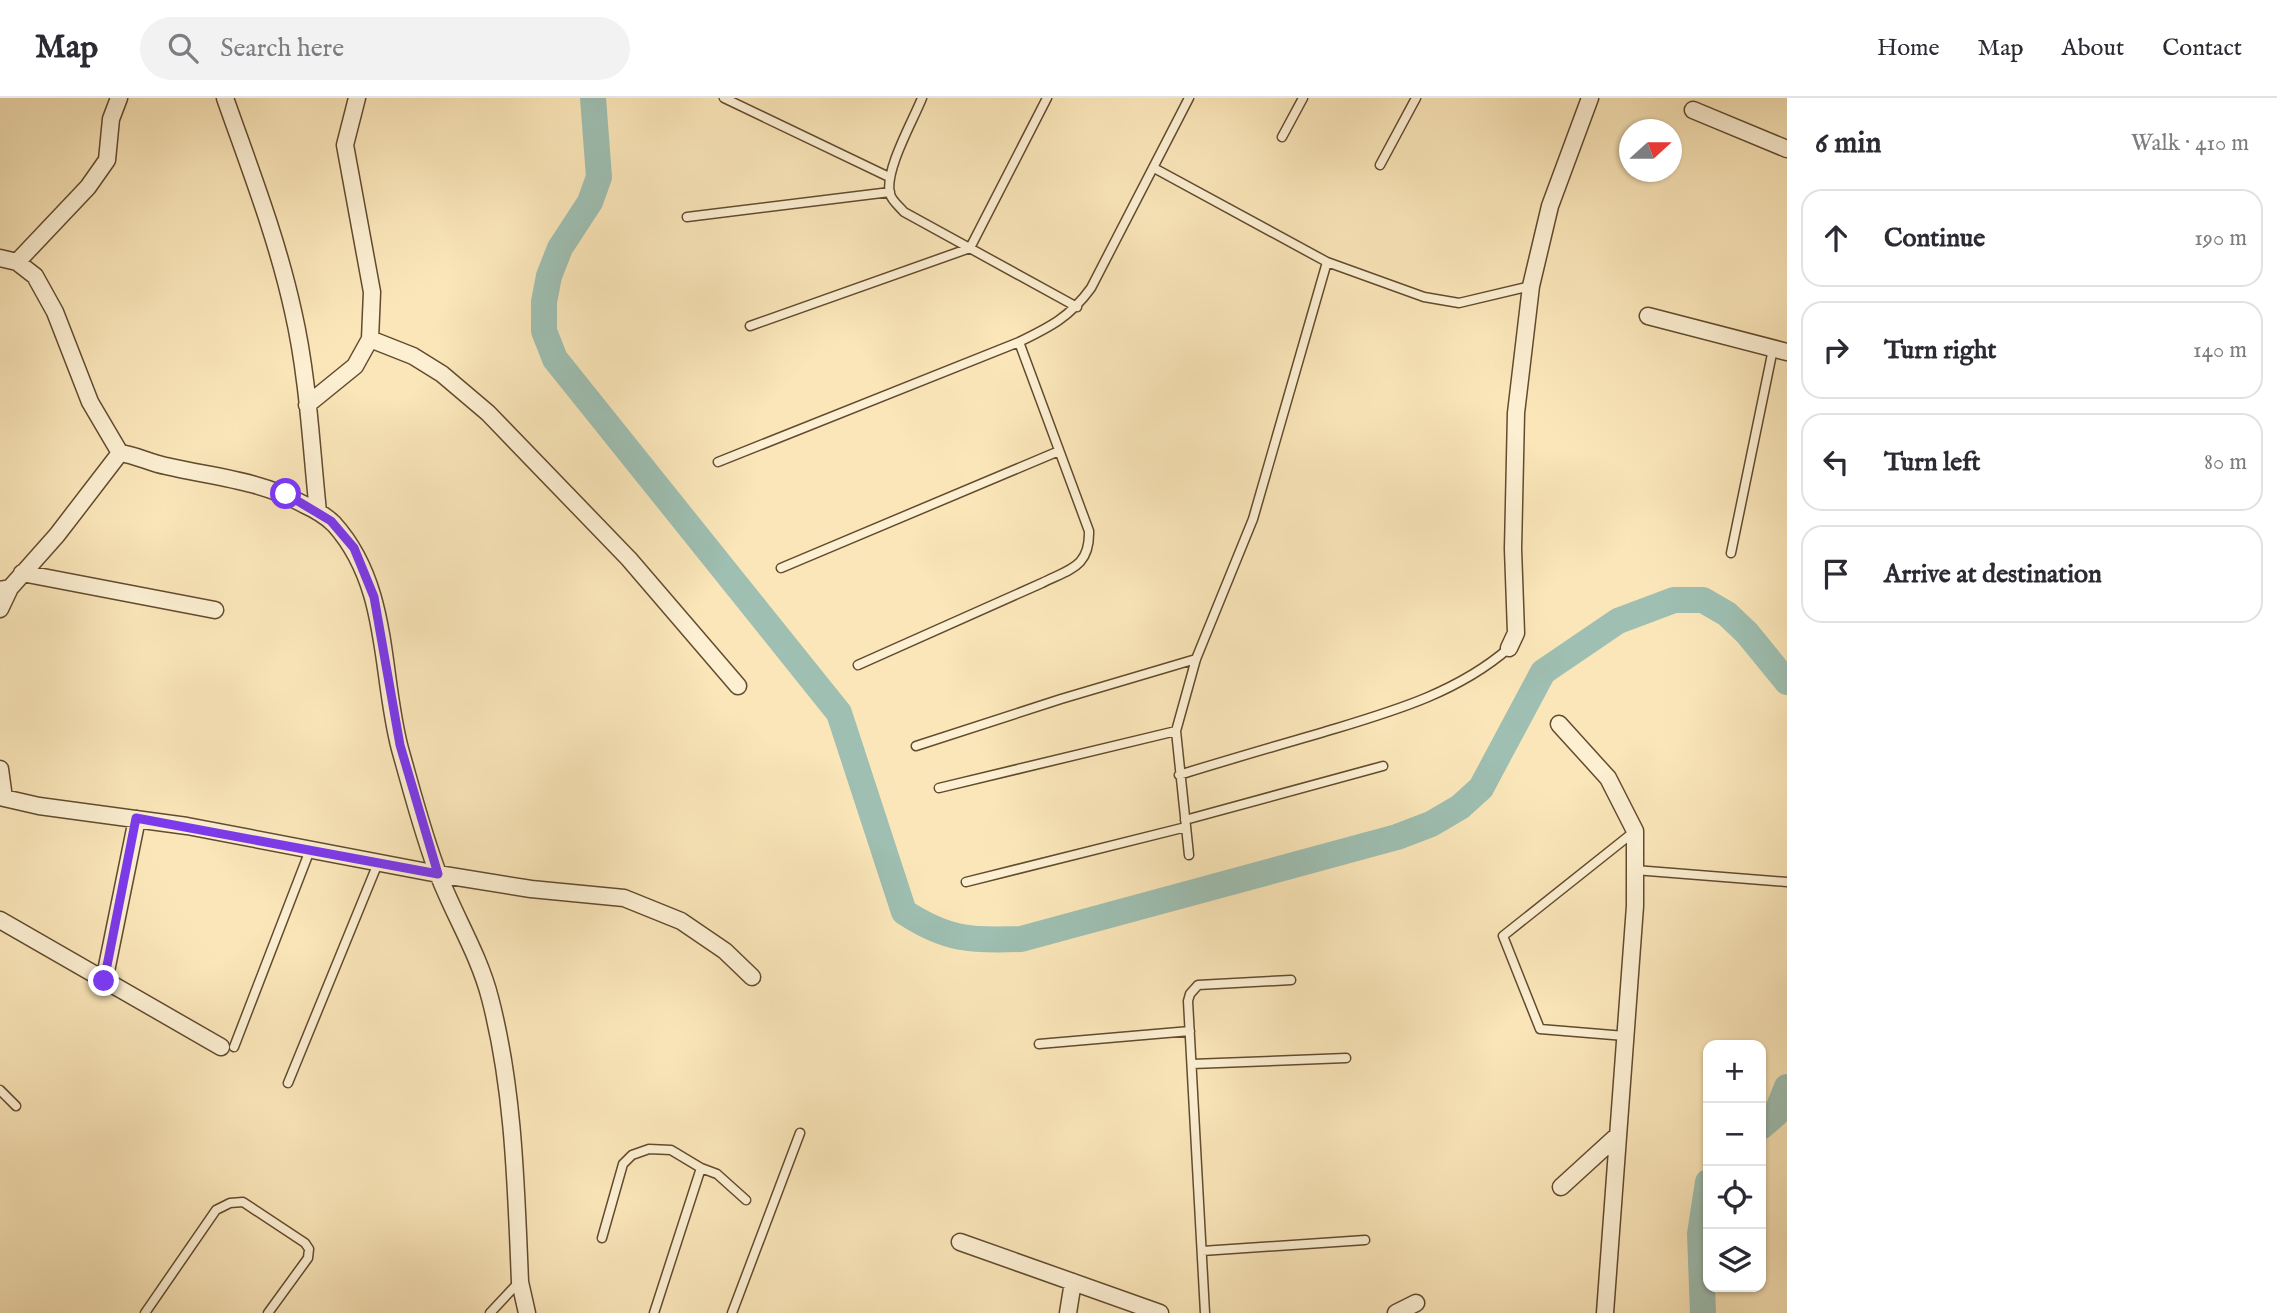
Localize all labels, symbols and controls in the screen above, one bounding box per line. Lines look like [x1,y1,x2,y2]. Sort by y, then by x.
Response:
search box [140,17,630,80]
text: Map [35,27,98,69]
icon: search [164,29,202,67]
text: Search here [220,32,344,65]
text: Home [1877,33,1940,64]
text: Map [1978,33,2024,64]
text: About [2062,33,2124,64]
text: Contact [2162,33,2242,64]
north arrow [1619,119,1682,182]
text: 6 min [1815,125,1881,163]
text: Walk · 410 m [2131,129,2249,158]
icon: ahead [1817,219,1855,257]
text: Continue [1884,222,1985,255]
text: 190 m [2194,224,2247,253]
icon: right [1817,331,1855,369]
text: Turn right [1884,334,1997,367]
text: 140 m [2193,336,2247,365]
icon: left [1817,443,1855,481]
text: Turn left [1884,446,1981,479]
text: 80 m [2204,448,2247,477]
route start [270,478,301,509]
icon: arrive [1817,555,1855,593]
text: Arrive at destination [1884,558,2102,591]
route end [88,965,119,996]
map controls [1703,1040,1766,1292]
button: + [1703,1040,1766,1103]
button: − [1703,1103,1766,1166]
button: locate [1703,1166,1766,1229]
button: layers [1703,1229,1766,1292]

